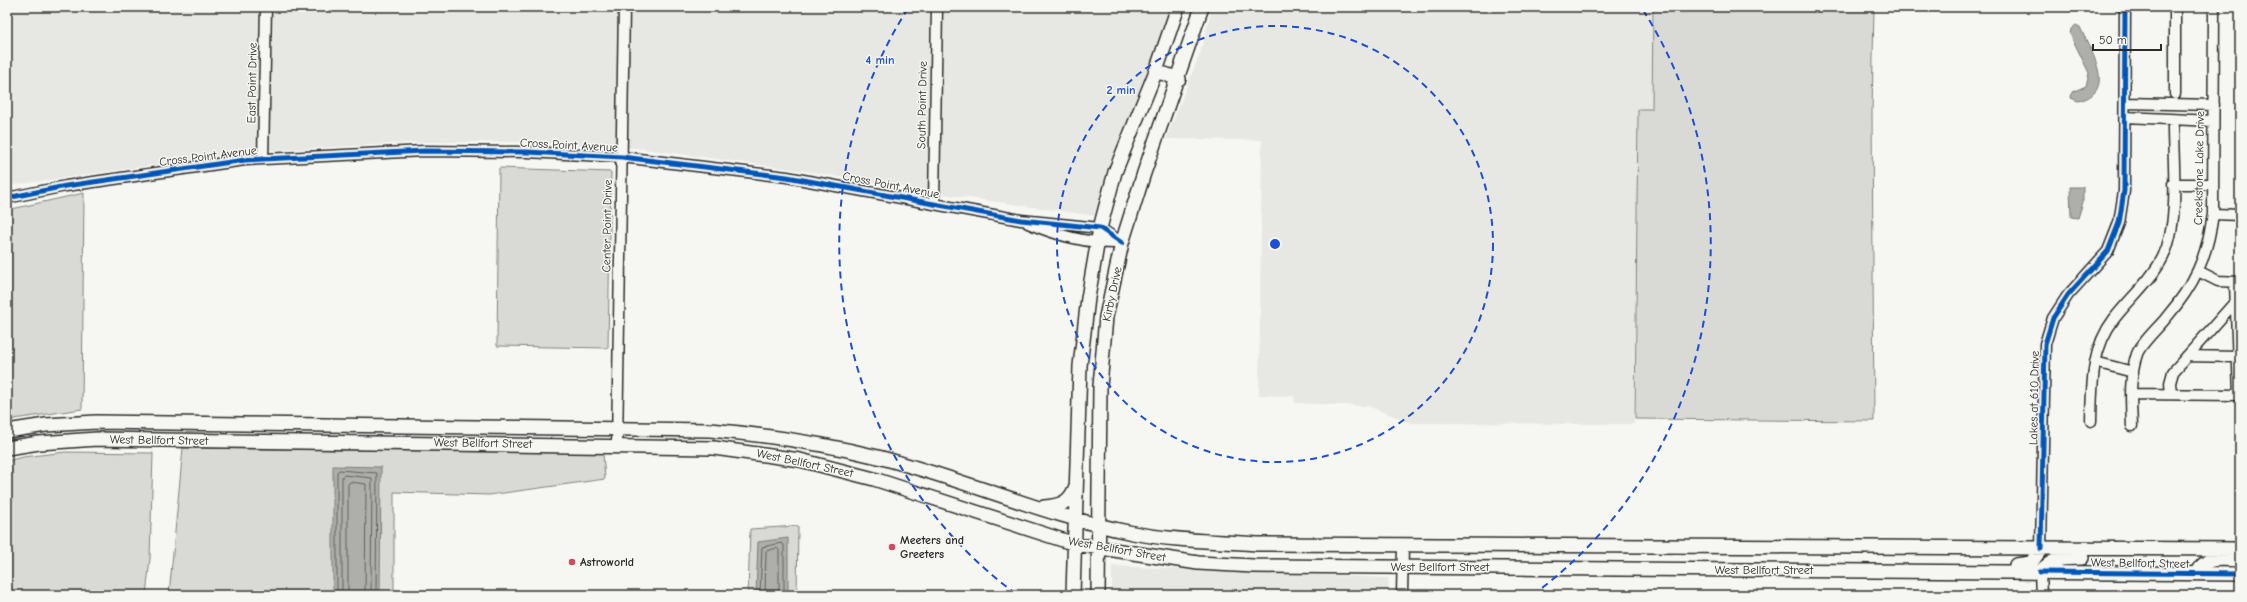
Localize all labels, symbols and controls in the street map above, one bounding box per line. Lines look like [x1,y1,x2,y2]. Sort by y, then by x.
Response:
scale bar [2093,26,2161,52]
text: 50 m [2099,33,2127,47]
street label: East Point Drive [244,42,260,124]
text: 4 min [866,53,894,67]
street label: South Point Drive [914,61,930,149]
text: 2 min [1106,83,1136,97]
street label: Creekstone Lake Drive [2191,111,2207,225]
street label: Cross Point Avenue [520,135,618,155]
street label: Cross Point Avenue [158,143,258,169]
street label: Cross Point Avenue [842,169,940,201]
street label: Center Point Drive [599,179,615,273]
centre of rings [1268,237,1282,251]
street label: Kirby Drive [1099,265,1125,323]
street label: Lakes at 610 Drive [2026,351,2042,445]
street label: West Bellfort Street [110,432,209,448]
street label: West Bellfort Street [434,435,533,451]
street label: West Bellfort Street [755,446,855,480]
place label: Meeters and Greeters [900,533,964,561]
street label: West Bellfort Street [1067,534,1167,565]
marker: Meeters and Greeters [887,542,897,552]
place label: Astroworld [580,555,634,569]
street label: West Bellfort Street [2091,555,2190,571]
marker: Astroworld [567,557,577,567]
street label: West Bellfort Street [1391,560,1490,574]
street label: West Bellfort Street [1715,563,1814,577]

